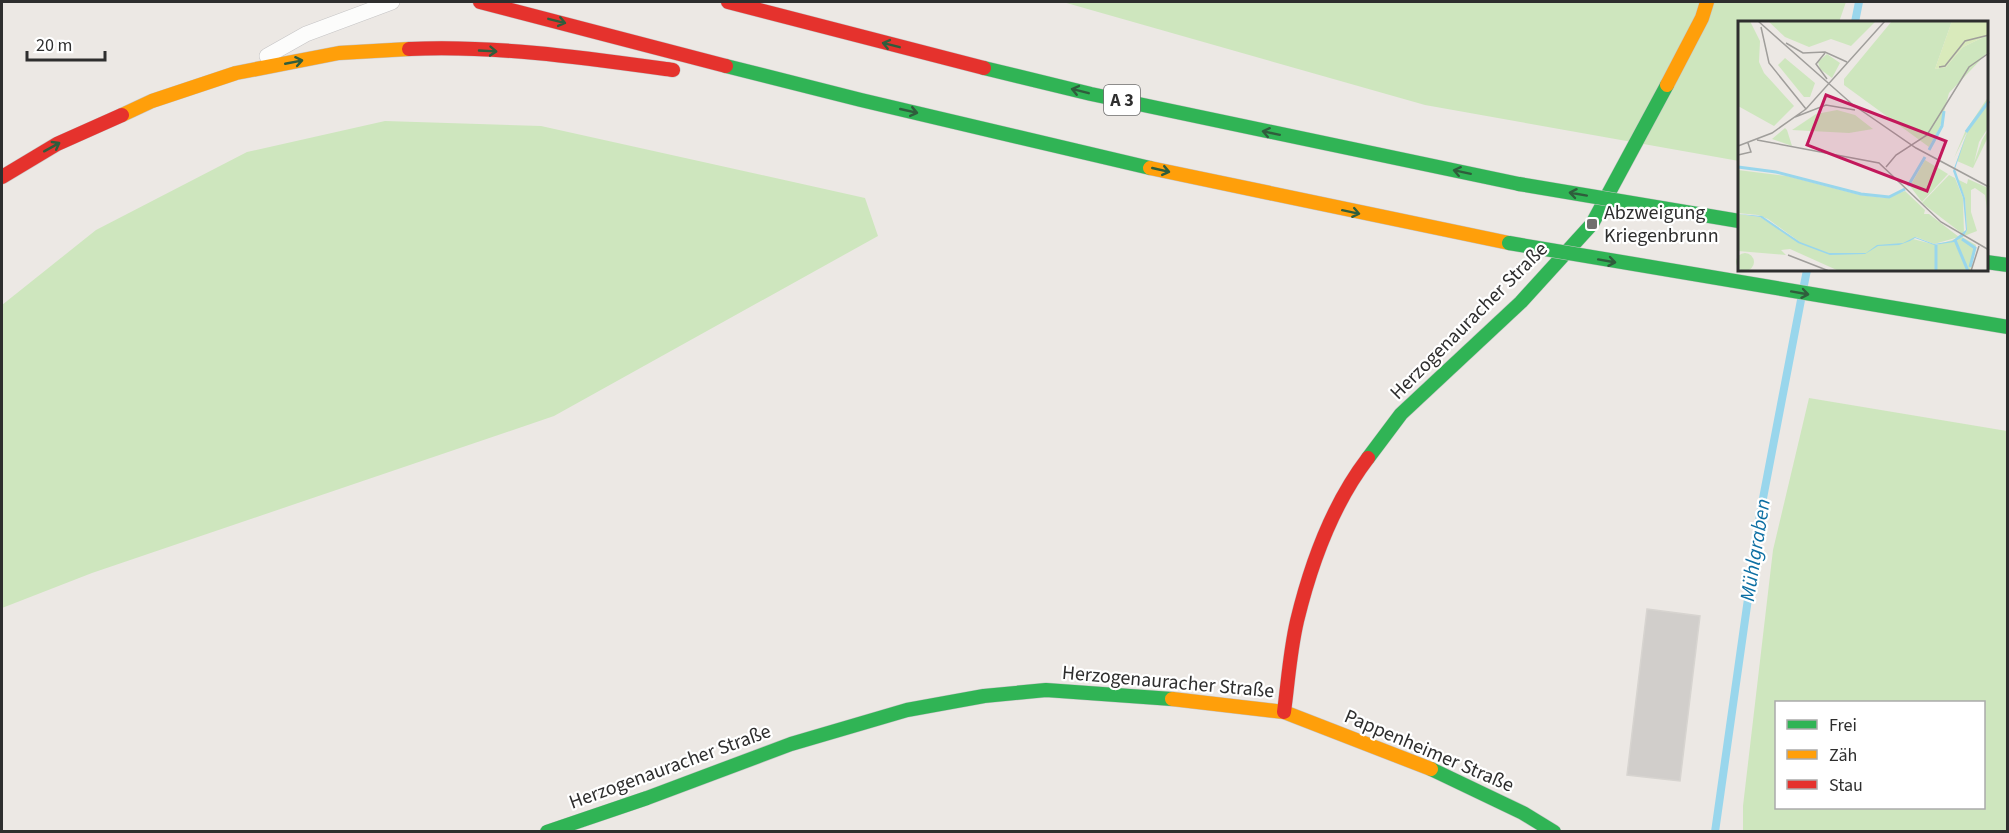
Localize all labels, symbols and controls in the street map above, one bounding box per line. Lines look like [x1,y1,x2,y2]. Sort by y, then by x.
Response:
one-way arrow [548,16,567,28]
inset map [1738,21,1988,272]
scale bar [27,24,105,62]
text: 20 m [36,33,72,58]
one-way arrow [882,38,901,50]
one-way arrow [477,45,497,56]
one-way arrow [284,56,303,67]
one-way arrow [1071,85,1090,97]
road number: A 3 [1104,85,1140,115]
one-way arrow [899,106,918,118]
one-way arrow [1262,126,1281,138]
one-way arrow [43,141,60,153]
one-way arrow [1151,164,1170,176]
one-way arrow [1453,166,1472,177]
one-way arrow [1568,188,1588,199]
place label: Abzweigung Kriegenbrunn [1604,199,1719,250]
one-way arrow [1341,207,1360,218]
marker: Abzweigung Kriegenbrunn [1585,217,1599,231]
street label: Herzogenauracher Straße [1384,236,1554,406]
one-way arrow [1597,255,1617,266]
one-way arrow [1789,288,1809,299]
water label: Mühlgraben [1732,496,1778,604]
street label: Herzogenauracher Straße [1061,659,1275,705]
legend [1775,701,1985,809]
street label: Pappenheimer Straße [1340,703,1518,799]
text: Frei [1829,713,1857,738]
street label: Herzogenauracher Straße [565,717,775,817]
text: Zäh [1829,743,1857,768]
text: Stau [1829,773,1863,798]

